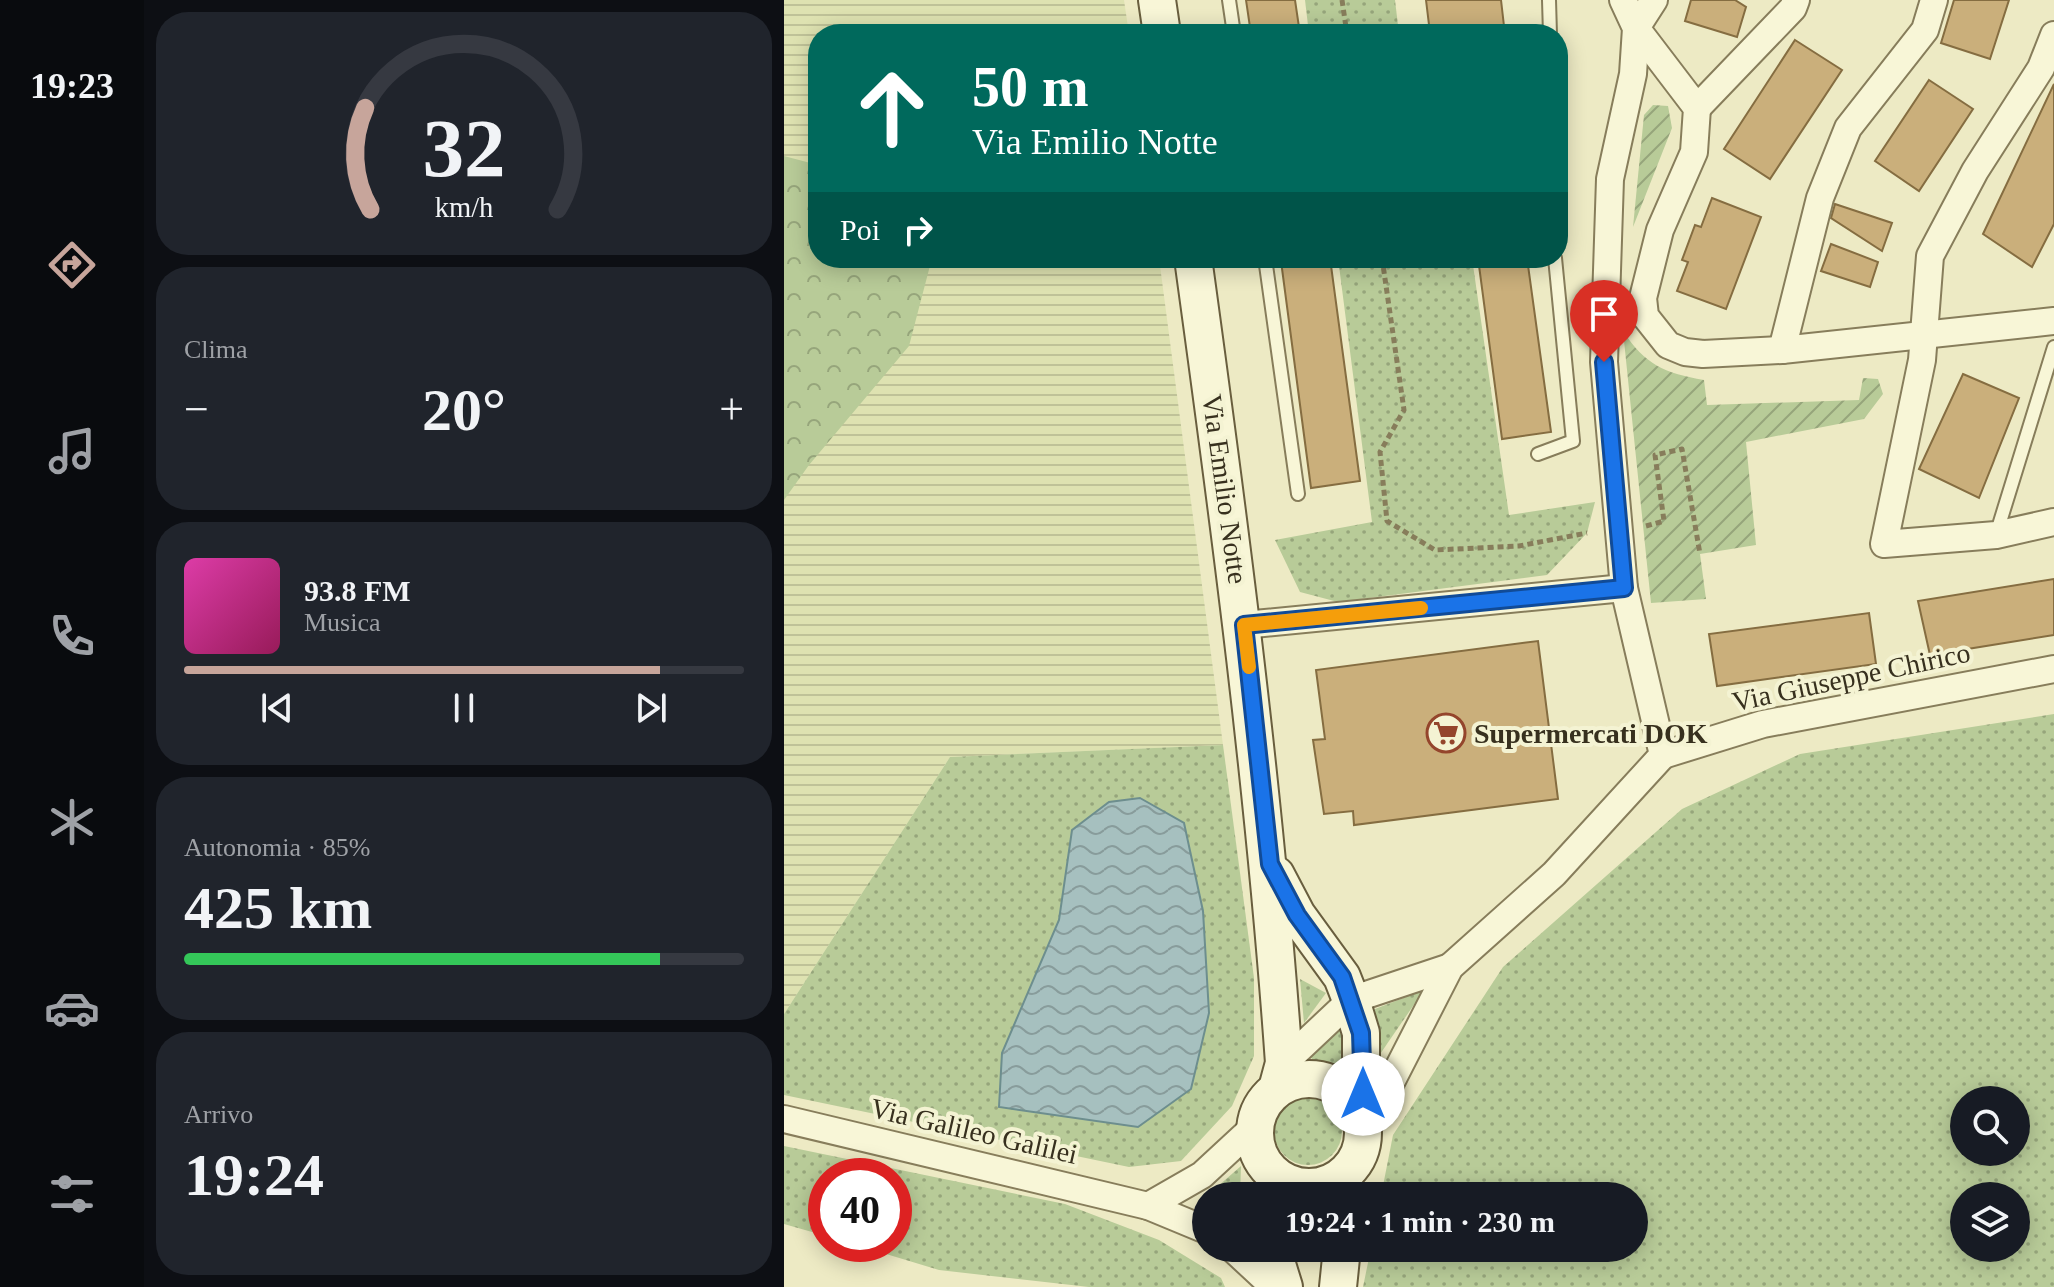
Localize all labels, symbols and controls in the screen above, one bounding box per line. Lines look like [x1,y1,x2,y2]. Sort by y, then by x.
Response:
icon: ahead [840,56,944,160]
text: 50 m [972,56,1089,118]
text: 19:23 [30,66,114,106]
text: 32 [422,101,506,193]
text: Via Emilio Notte [972,122,1218,162]
text: km/h [435,192,493,223]
icon: right [896,208,940,252]
text: Poi [840,213,880,246]
icon: directions [44,237,100,293]
pin [1570,280,1638,362]
icon: arrive [1582,292,1626,336]
text: Clima [184,335,248,364]
text: 20° [422,377,506,443]
text: − [184,385,209,434]
text: + [719,385,744,434]
street label: Via Emilio Notte [1196,392,1254,586]
icon: music [44,423,100,479]
text: 93.8 FM [304,574,411,607]
icon: phone [44,608,100,664]
text: Musica [304,608,381,637]
street label: Via Giuseppe Chirico [1729,637,1973,717]
icon: previous [255,686,299,730]
icon: pause [442,686,486,730]
icon: next [629,686,673,730]
supermarket icon: Supermercati DOK [1425,712,1467,754]
place label: Supermercati DOK [1474,718,1708,749]
icon: climate [44,794,100,850]
text: Autonomia · 85% [184,833,370,862]
text: 425 km [184,875,372,941]
icon: car [44,980,100,1036]
position arrow [1321,1052,1405,1136]
map controls [1950,1086,2030,1262]
button: search [1950,1086,2030,1166]
street label: Via Galileo Galilei [868,1092,1081,1170]
text: Arrivo [184,1100,253,1129]
text: 19:24 [184,1142,324,1208]
speed limit sign: 40 [808,1158,912,1262]
icon: filters [44,1166,100,1222]
button: layers [1950,1182,2030,1262]
text: 19:24 · 1 min · 230 m [1285,1205,1555,1238]

